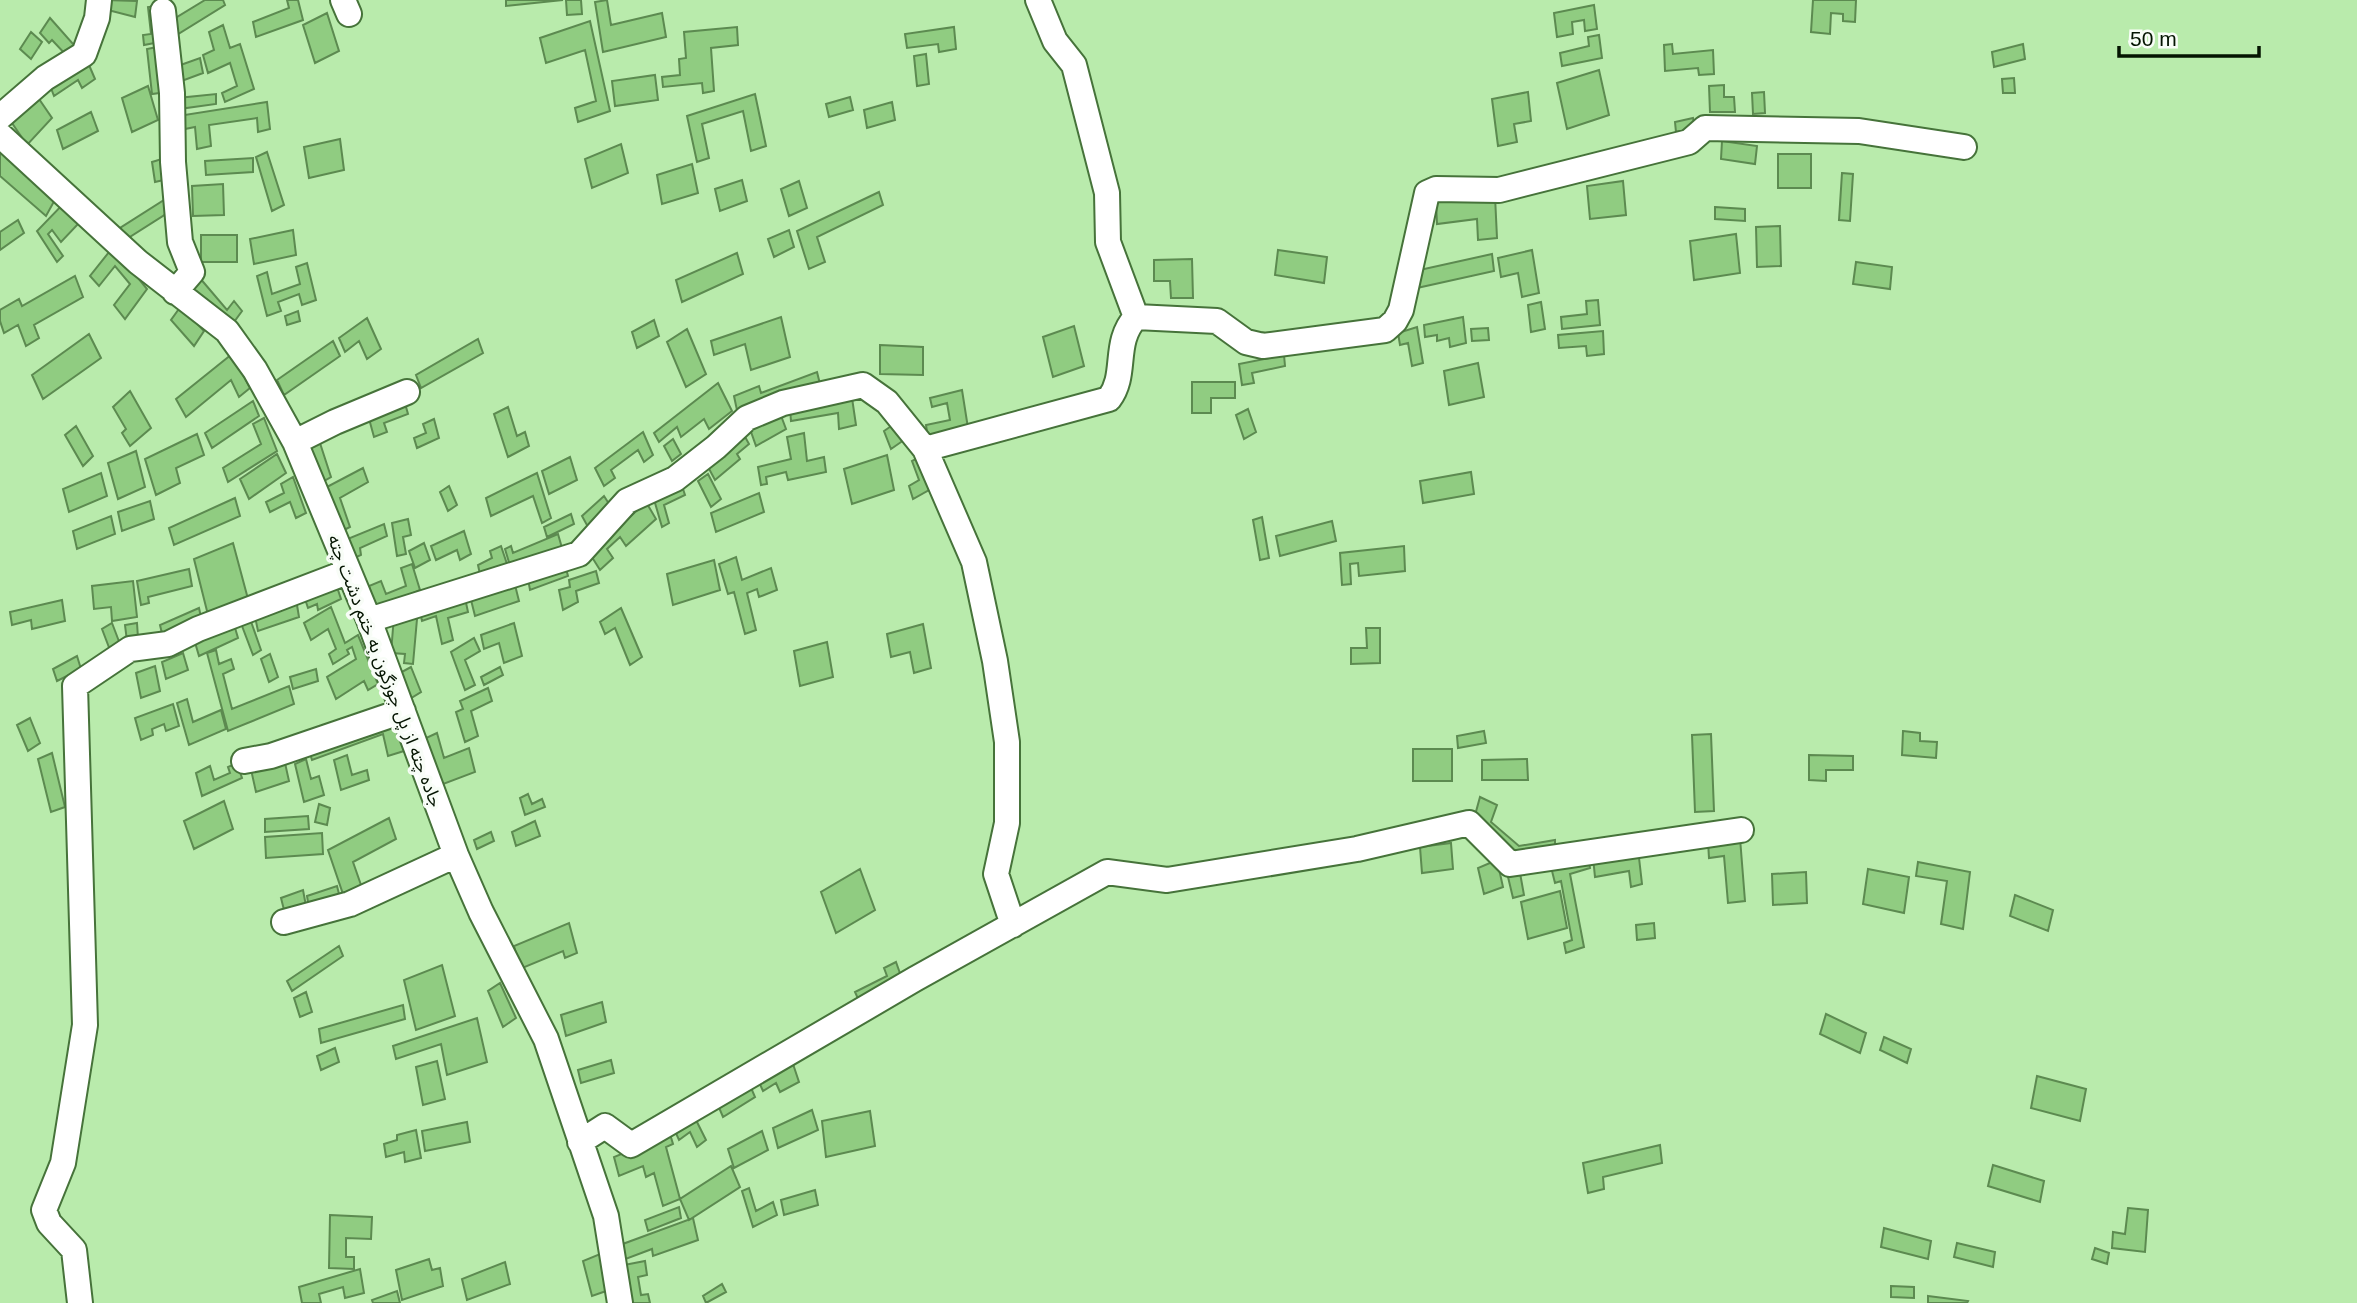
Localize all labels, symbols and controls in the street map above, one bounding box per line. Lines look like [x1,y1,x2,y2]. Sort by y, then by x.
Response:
scale bar [2119,14,2259,58]
text: 50 m [2130,27,2177,50]
street label: جاده چته از پل جوزگون به ختم دشت چته [321,532,446,811]

